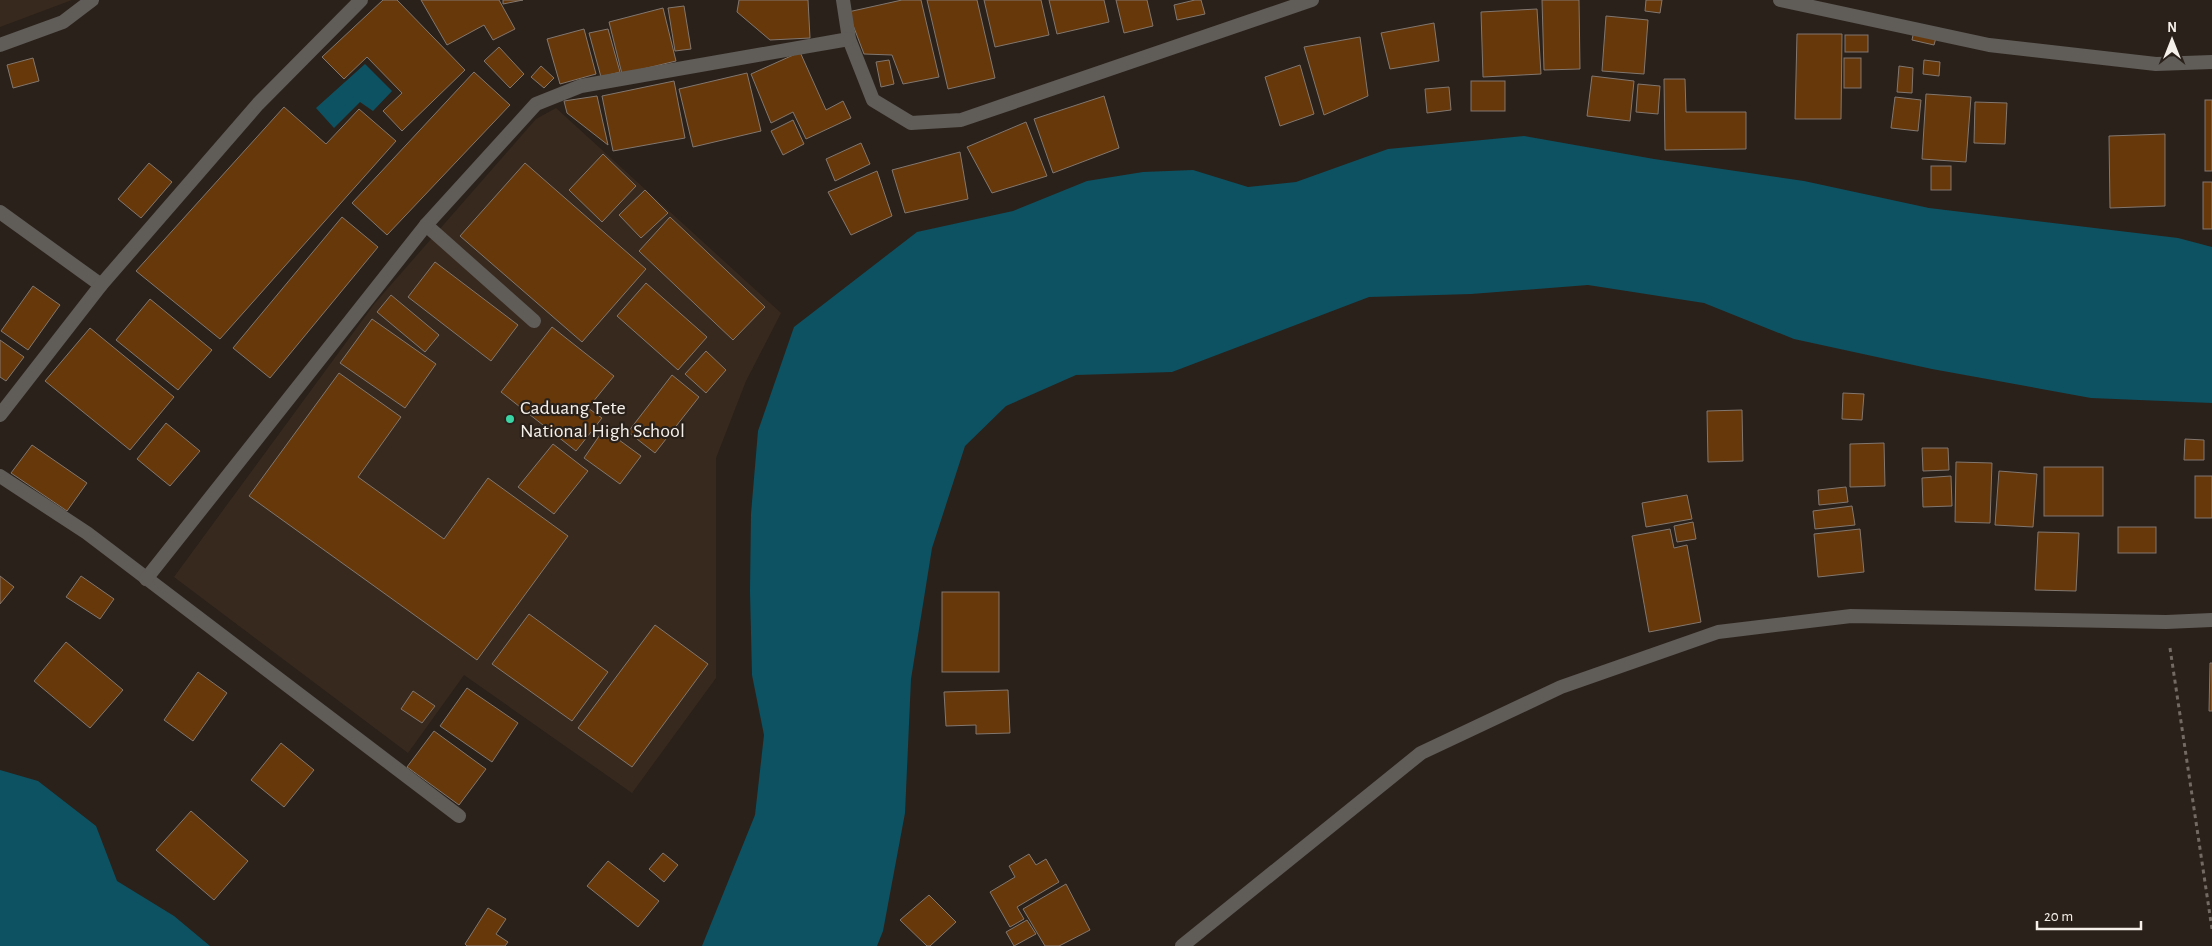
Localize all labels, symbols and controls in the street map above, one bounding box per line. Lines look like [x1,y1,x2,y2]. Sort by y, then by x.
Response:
north arrow [2147,15,2197,65]
text: N [2167,21,2177,35]
place label: Caduang Tete National High School [520,398,685,441]
marker: Caduang Tete National High School [504,413,516,425]
scale bar [2037,898,2141,930]
text: 20 m [2044,909,2073,924]

